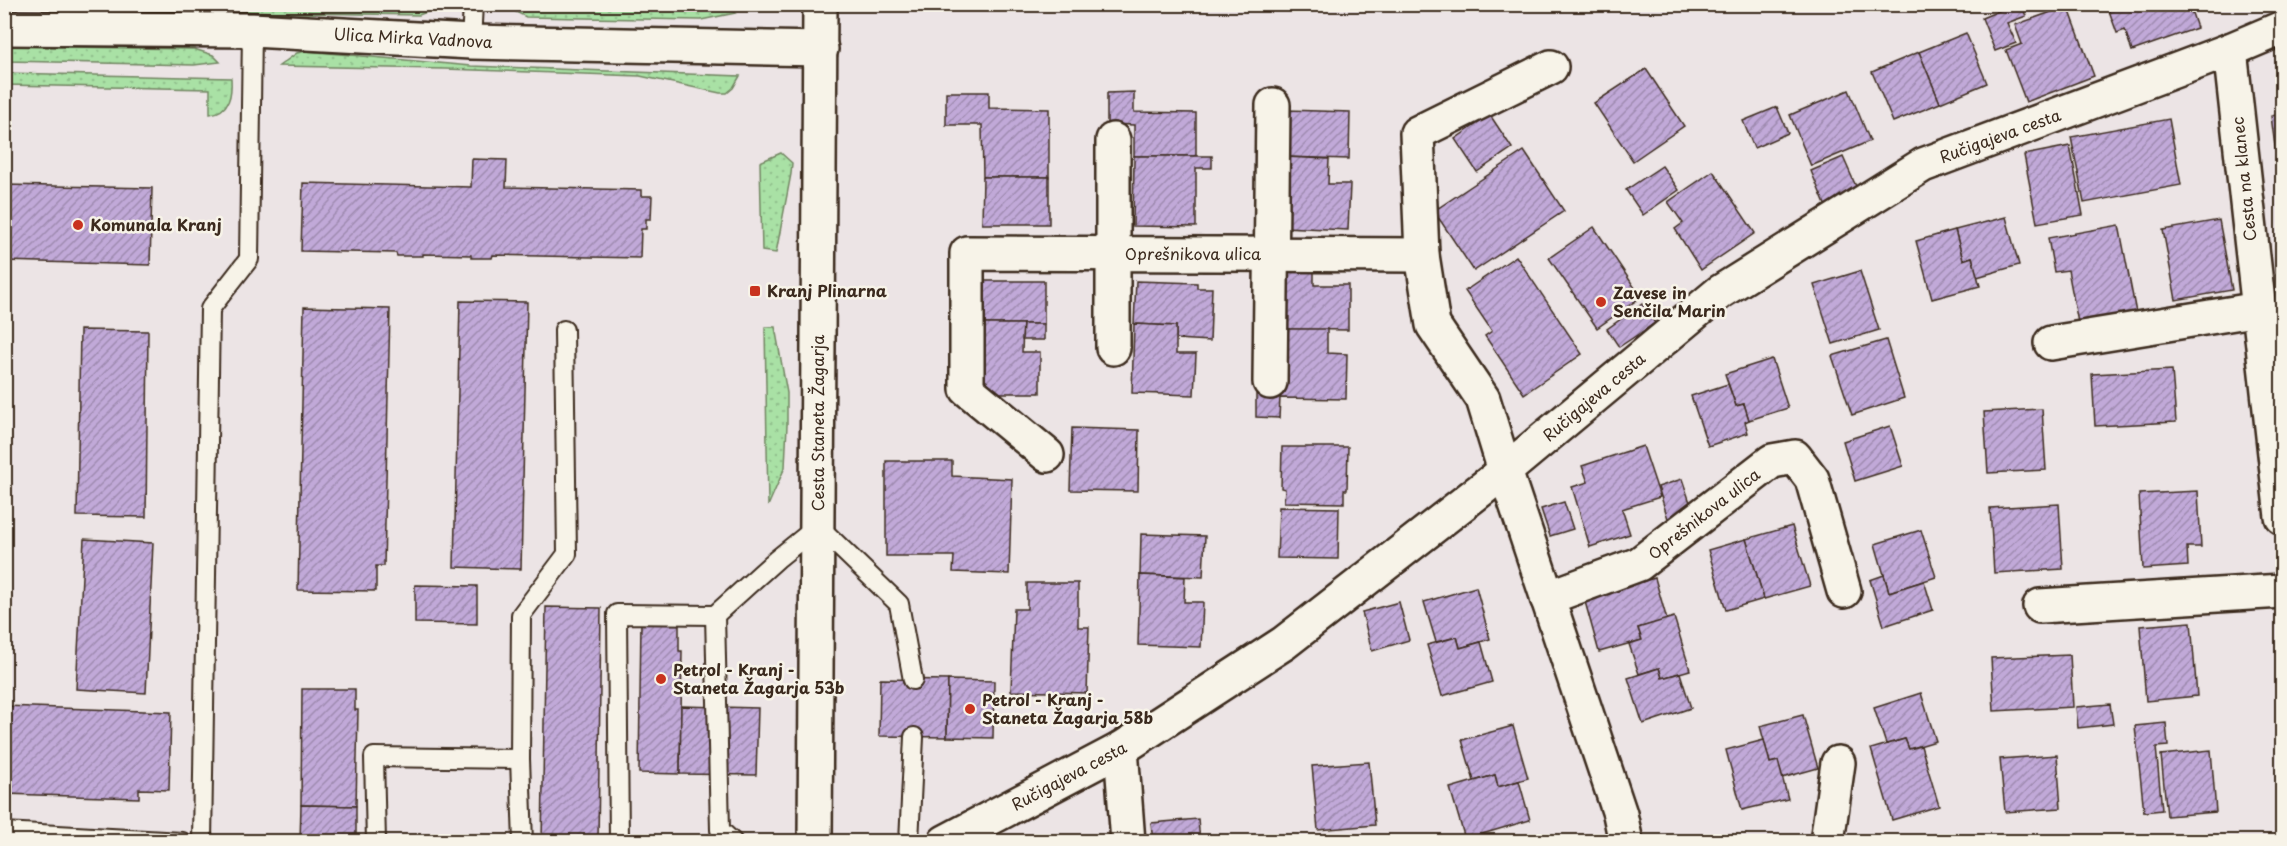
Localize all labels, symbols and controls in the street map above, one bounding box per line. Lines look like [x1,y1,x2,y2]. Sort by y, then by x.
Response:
street label: Ulica Mirka Vadnova [333,21,493,53]
street label: Ručigajeva cesta [1936,102,2064,168]
street label: Cesta na klanec [2225,116,2261,242]
place label: Komunala Kranj [90,212,222,236]
marker: Komunala Kranj [71,218,85,232]
street label: Oprešnikova ulica [1125,241,1261,265]
place label: Kranj Plinarna [767,278,887,302]
place label: Zavese in Senčila Marin [1613,280,1726,322]
marker: Kranj Plinarna [748,284,762,298]
marker: Zavese in Senčila Marin [1594,295,1608,309]
street label: Cesta Staneta Žagarja [805,335,829,511]
street label: Ručigajeva cesta [1537,346,1650,446]
street label: Oprešnikova ulica [1642,462,1764,565]
place label: Petrol - Kranj - Staneta Žagarja 53b [673,657,845,699]
marker: Petrol - Kranj - Staneta Žagarja 53b [654,672,668,686]
place label: Petrol - Kranj - Staneta Žagarja 58b [982,687,1154,729]
marker: Petrol - Kranj - Staneta Žagarja 58b [963,702,977,716]
street label: Ručigajeva cesta [1007,735,1131,816]

